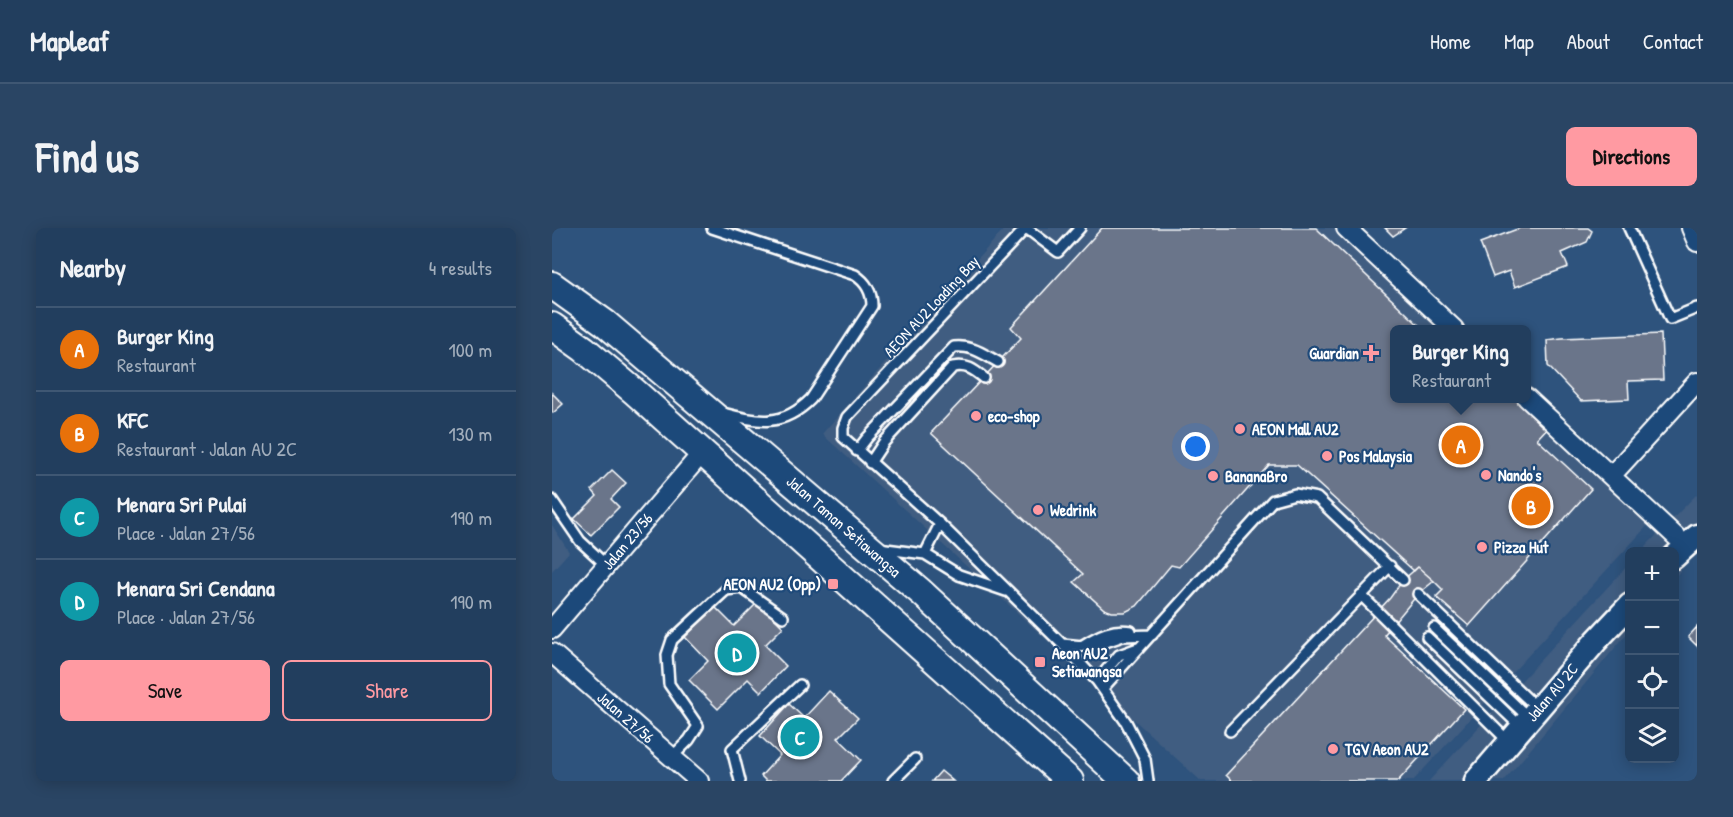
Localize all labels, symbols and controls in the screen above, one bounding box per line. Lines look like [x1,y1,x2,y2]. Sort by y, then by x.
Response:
text: Mapleaf [30,22,109,60]
text: Home [1430,27,1471,56]
text: Map [1504,27,1534,56]
text: About [1567,27,1610,56]
text: Contact [1643,27,1703,56]
button: Directions [1566,127,1697,186]
text: Find us [36,128,139,185]
text: Nearby [60,250,126,285]
street label: AEON AU2 Loading Bay [878,250,984,362]
text: 4 results [429,254,492,281]
text: Burger King [117,321,214,351]
popup [1390,325,1531,403]
text: A [75,336,84,363]
text: 100 m [449,336,492,363]
text: Burger King [1412,336,1509,366]
place label: Guardian [1309,342,1359,364]
marker: Guardian [1364,346,1378,360]
text: Restaurant [117,351,196,378]
text: Restaurant [1412,366,1491,393]
text: KFC [117,405,149,435]
place label: eco-shop [988,405,1040,428]
marker: eco-shop [969,409,983,423]
place label: AEON Mall AU2 [1252,418,1339,440]
text: B [74,420,85,447]
text: 130 m [449,420,492,447]
marker: AEON Mall AU2 [1233,422,1247,436]
pin: A [1442,422,1480,468]
your location [1181,432,1210,461]
text: Restaurant · Jalan AU 2C [117,435,297,462]
place label: Pos Malaysia [1339,445,1413,468]
marker: Pos Malaysia [1320,449,1334,463]
place label: Nando's [1498,464,1542,486]
place label: BananaBro [1225,465,1288,487]
marker: Nando's [1479,468,1493,482]
marker: BananaBro [1206,469,1220,483]
street label: Jalan Taman Setiawangsa [782,470,906,582]
pin: B [1512,484,1550,528]
text: Menara Sri Pulai [117,489,247,519]
place label: Wedrink [1050,499,1096,521]
marker: Wedrink [1031,503,1045,517]
text: C [74,504,85,531]
text: 190 m [450,504,492,531]
street label: Jalan 23/56 [597,508,657,574]
text: Place · Jalan 27/56 [117,519,255,546]
place label: Pizza Hut [1494,536,1549,558]
marker: Pizza Hut [1475,540,1489,554]
map controls [1625,547,1679,763]
button: + [1625,547,1679,601]
text: Menara Sri Cendana [117,573,275,603]
place label: AEON AU2 (Opp) [723,573,821,596]
marker: AEON AU2 (Opp) [826,577,840,591]
text: D [75,588,84,615]
text: 190 m [450,588,492,615]
button: − [1625,601,1679,655]
text: Place · Jalan 27/56 [117,603,255,630]
pin: D [718,630,756,676]
place label: Aeon AU2 Setiawangsa [1052,642,1122,683]
marker: Aeon AU2 Setiawangsa [1033,655,1047,669]
button: locate [1625,655,1679,709]
street label: Jalan AU 2C [1521,658,1583,726]
button: Save [60,660,270,721]
button: Share [282,660,492,721]
street label: Jalan 27/56 [593,686,659,748]
button: layers [1625,709,1679,763]
pin: C [780,714,820,760]
place label: TGV Aeon AU2 [1344,738,1429,760]
marker: TGV Aeon AU2 [1326,742,1340,756]

